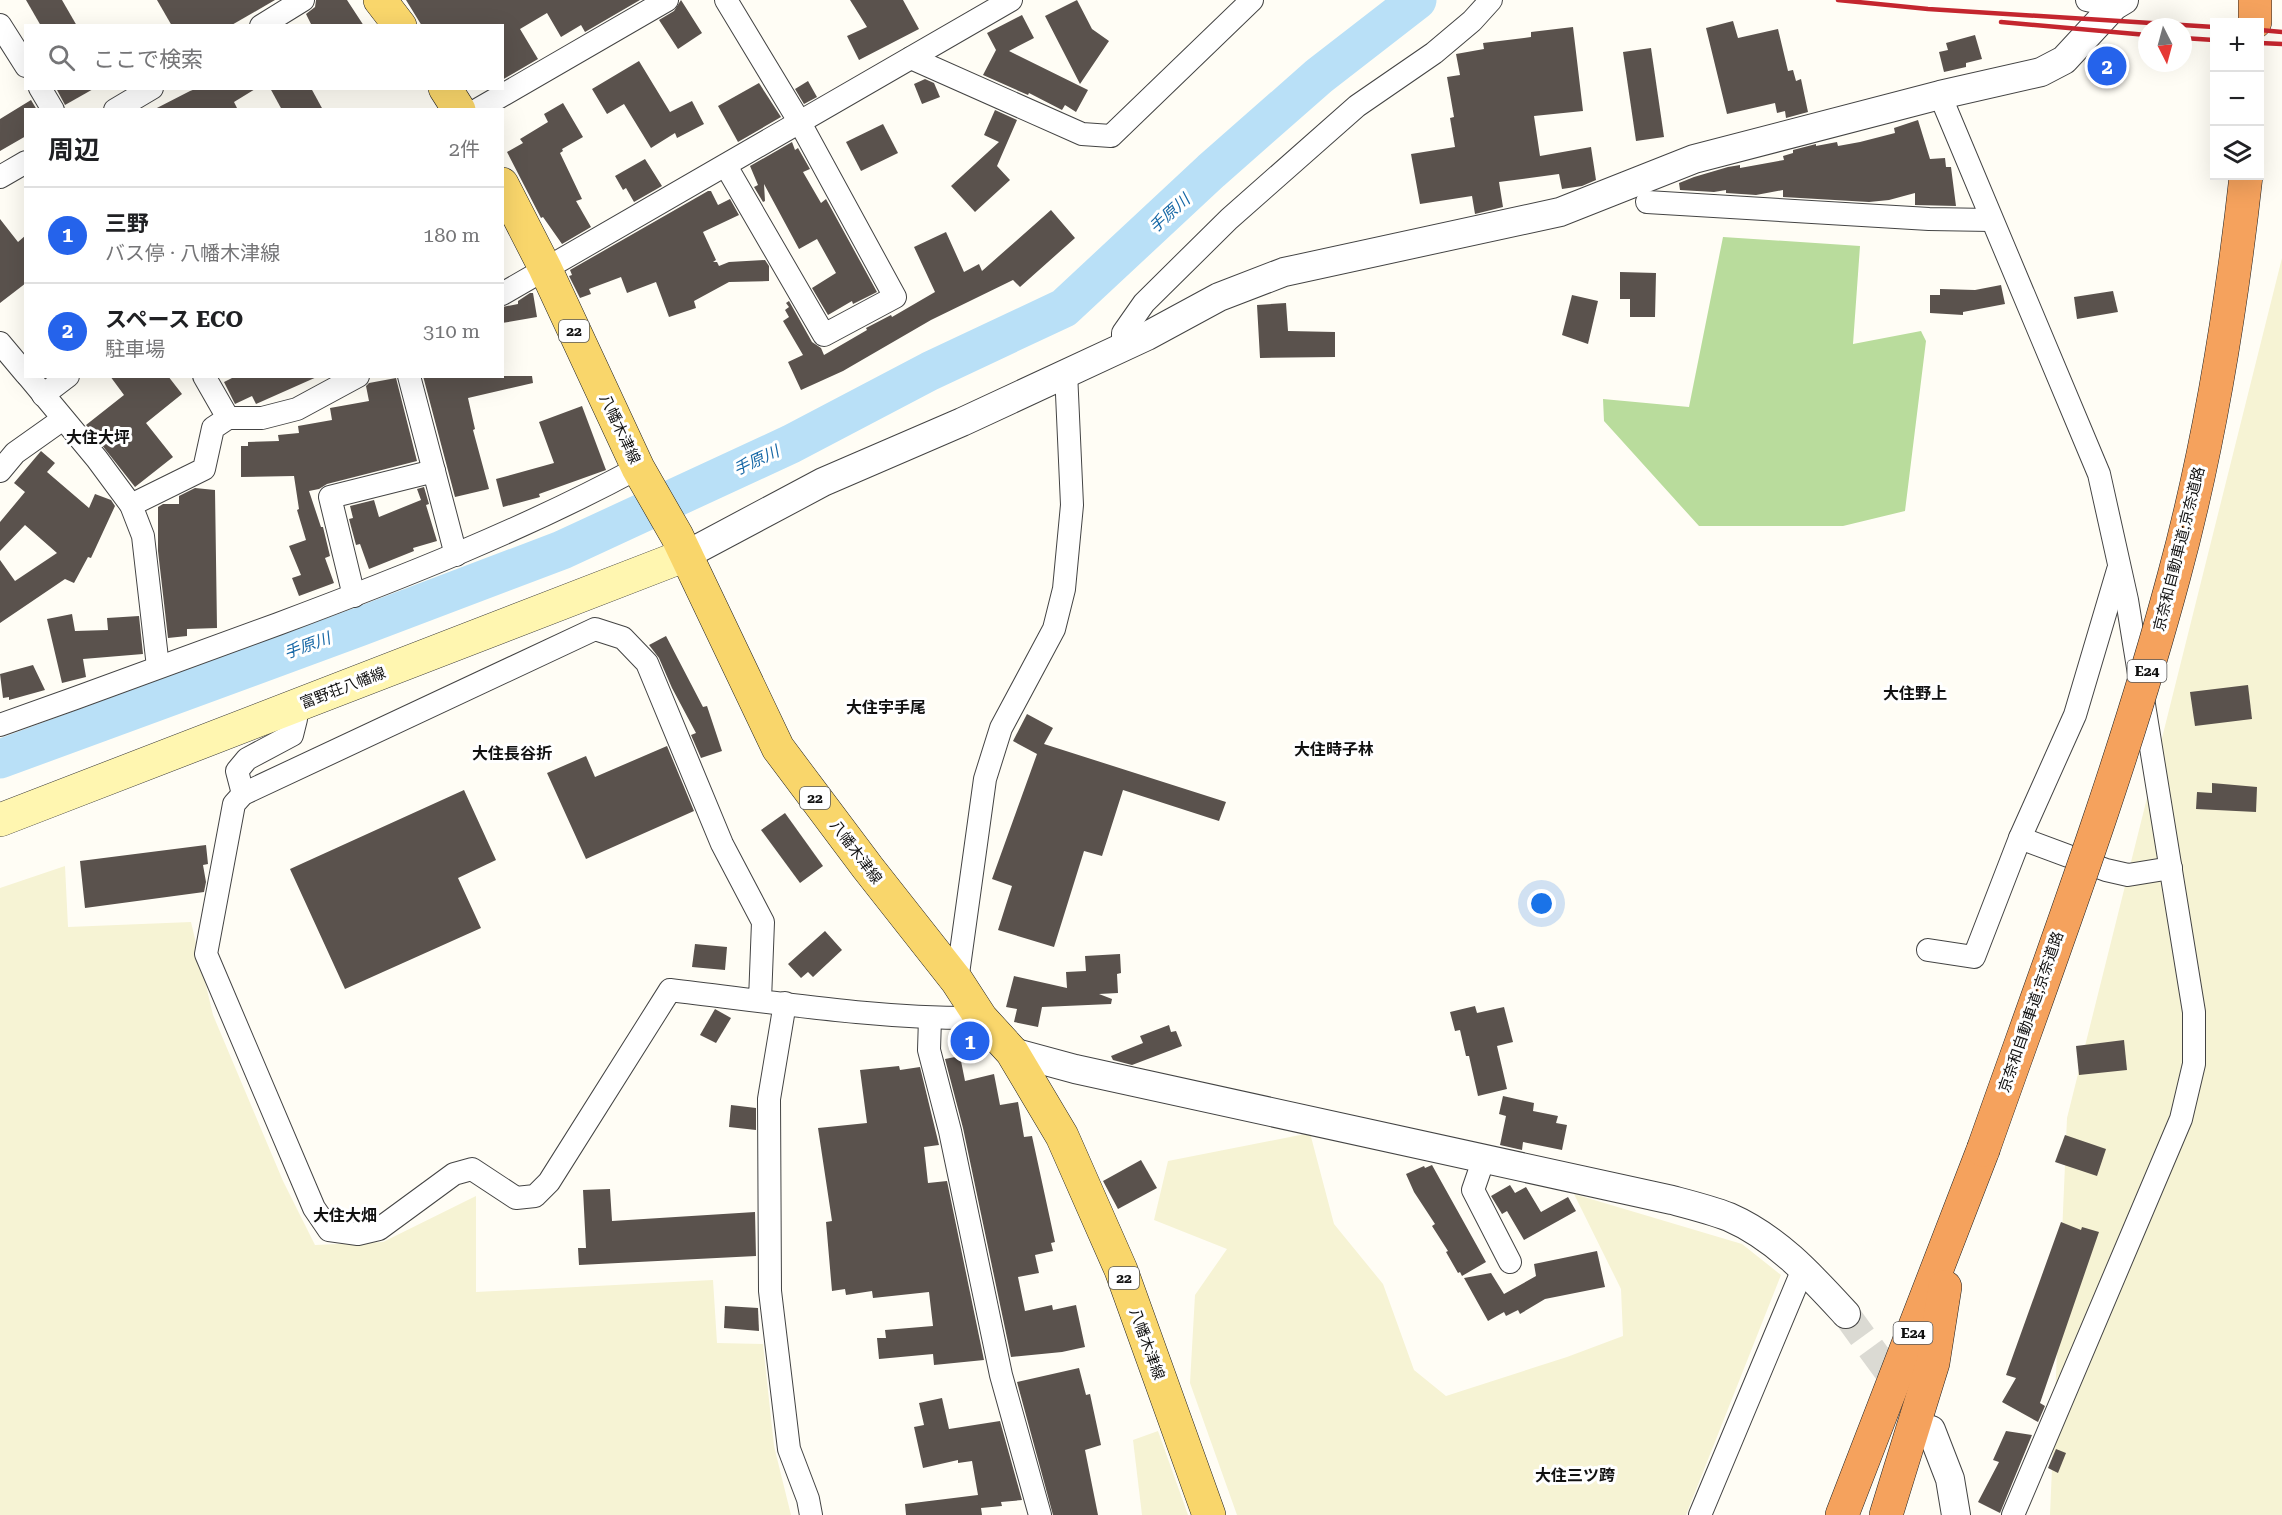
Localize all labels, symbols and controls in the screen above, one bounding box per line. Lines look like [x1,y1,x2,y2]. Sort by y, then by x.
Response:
north arrow [2138,18,2192,72]
map controls [2210,18,2264,180]
button: + [2210,18,2264,72]
search box [24,24,504,90]
icon: search [45,41,78,74]
pin: 2 [2088,44,2126,88]
text: ここで検索 [93,47,203,72]
button: − [2210,72,2264,126]
button: layers [2210,126,2264,180]
text: 周辺 [48,135,100,165]
text: 2件 [449,137,480,161]
water label: 手原川 [1145,189,1195,236]
text: 三野 [105,211,149,236]
text: 1 [62,223,73,247]
text: 180 m [423,223,480,247]
text: バス停 · 八幡木津線 [105,241,280,265]
text: スペース ECO [105,307,243,332]
text: 2 [62,319,73,343]
text: 310 m [423,319,480,343]
road number: 22 [559,320,589,342]
text: 駐車場 [105,337,165,361]
street label: 八幡木津線 [596,391,644,467]
district label: 大住大坪 [66,428,130,447]
water label: 手原川 [730,441,784,479]
street label: 京奈和自動車道;京奈道路 [2150,465,2208,633]
water label: 手原川 [281,628,335,663]
road number: E24 [2128,660,2166,682]
street label: 富野荘八幡線 [298,663,388,713]
district label: 大住野上 [1883,684,1947,703]
district label: 大住宇手尾 [846,698,926,717]
district label: 大住時子林 [1294,740,1374,759]
district label: 大住長谷折 [472,744,552,763]
road number: 22 [800,787,830,809]
street label: 八幡木津線 [826,817,886,887]
your location [1527,889,1556,918]
street label: 京奈和自動車道;京奈道路 [1995,929,2067,1095]
pin: 1 [950,1018,990,1064]
district label: 大住大畑 [313,1206,377,1225]
road number: 22 [1109,1267,1139,1289]
street label: 八幡木津線 [1126,1306,1168,1382]
road number: E24 [1894,1322,1932,1344]
district label: 大住三ツ跨 [1535,1466,1615,1485]

